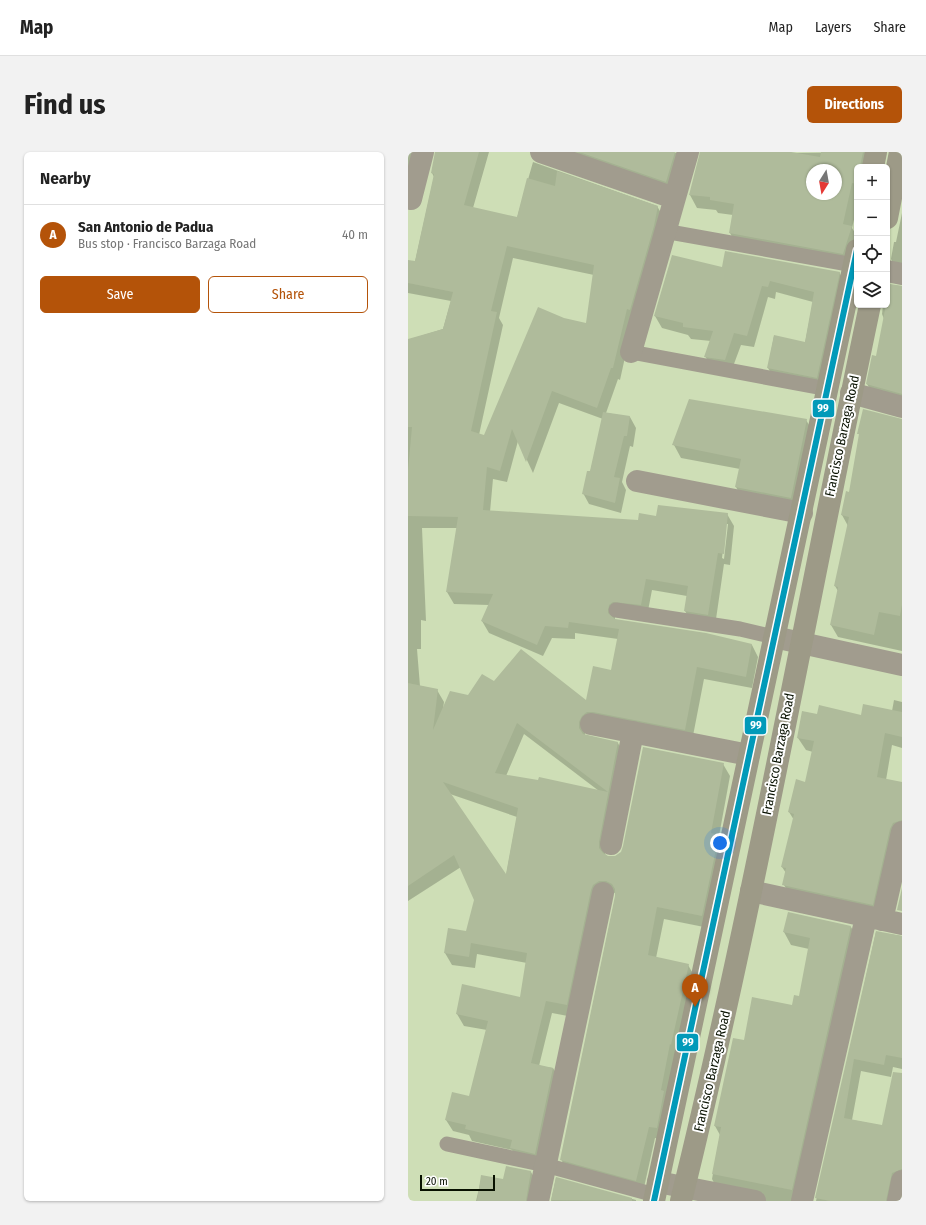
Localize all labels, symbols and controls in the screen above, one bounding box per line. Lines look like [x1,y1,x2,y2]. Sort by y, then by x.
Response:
text: Map [20,16,53,39]
text: Map [769,19,793,36]
text: Layers [815,19,851,36]
text: Share [873,19,906,36]
button: Directions [807,86,902,123]
text: Find us [24,88,106,121]
north arrow [806,164,842,200]
map controls [854,164,890,308]
button: + [854,164,890,200]
text: Nearby [40,168,91,189]
button: − [854,200,890,236]
text: San Antonio de Padua [78,218,213,236]
text: A [49,227,57,242]
text: 40 m [342,227,368,242]
text: Bus stop · Francisco Barzaga Road [78,236,256,251]
button: locate [854,236,890,272]
button: layers [854,272,890,308]
button: Save [40,276,200,313]
button: Share [208,276,368,313]
street label: Francisco Barzaga Road [822,374,862,498]
line badge: 99 [812,399,835,418]
text: 99 [817,402,829,415]
street label: Francisco Barzaga Road [759,692,797,816]
line badge: 99 [744,716,767,735]
text: 99 [750,719,762,732]
your location [710,833,730,853]
pin: A [682,974,708,1007]
street label: Francisco Barzaga Road [691,1009,733,1133]
line badge: 99 [676,1033,699,1052]
text: 99 [682,1036,694,1049]
scale bar [420,1173,495,1192]
text: 20 m [426,1175,448,1188]

